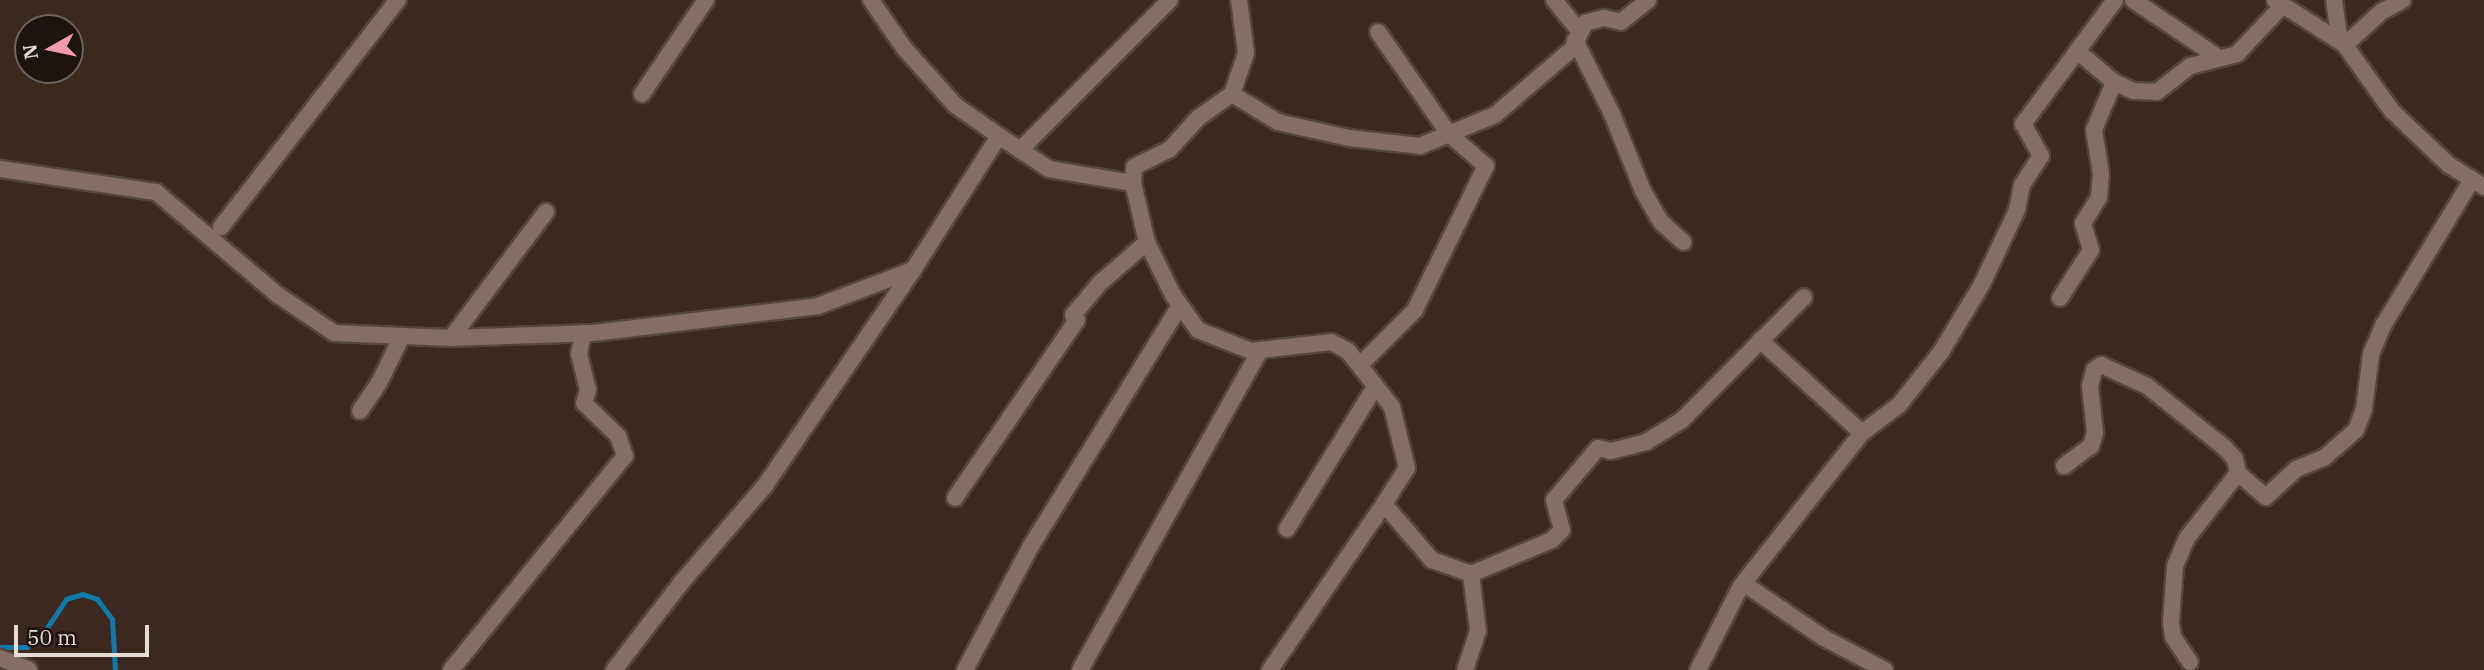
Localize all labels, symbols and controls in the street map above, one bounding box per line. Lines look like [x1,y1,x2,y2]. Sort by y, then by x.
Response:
north arrow [14,14,84,84]
text: N [17,43,43,61]
scale bar [18,610,152,654]
text: 50 m [27,623,77,651]

